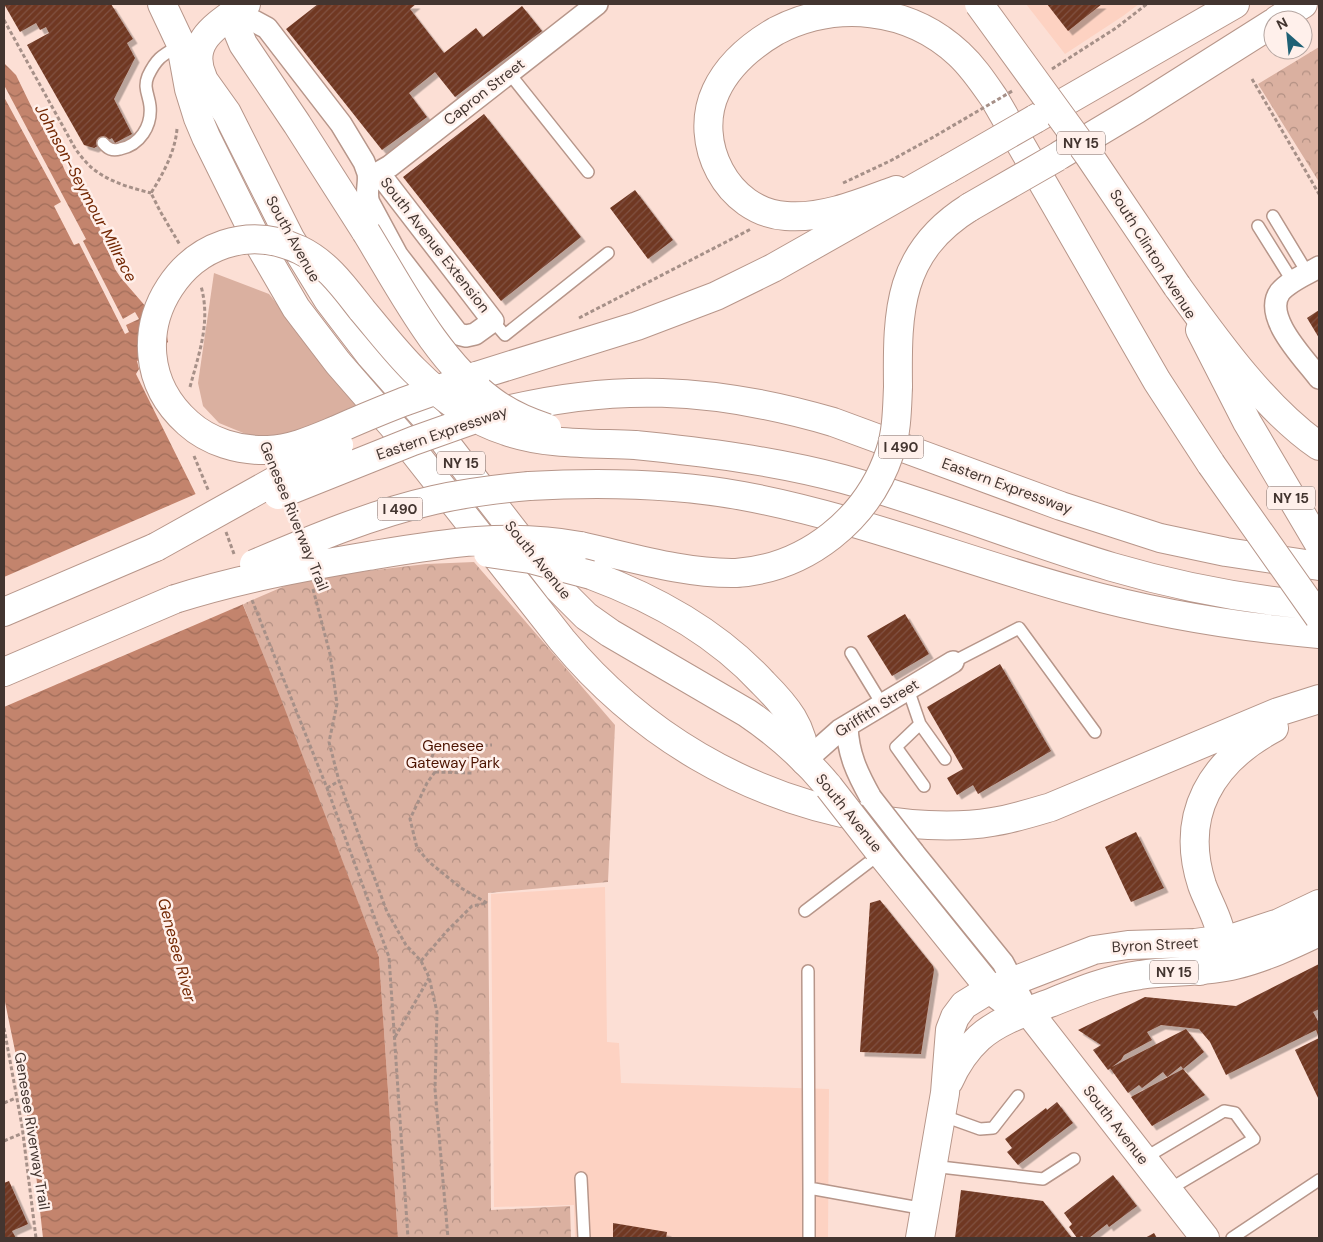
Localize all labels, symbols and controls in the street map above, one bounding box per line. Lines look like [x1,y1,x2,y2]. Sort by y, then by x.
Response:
north arrow [1263,10,1313,60]
text: N [1273,13,1291,34]
street label: Capron Street [439,54,529,130]
water label: Johnson-Seymour Millrace [30,101,142,285]
road number: NY 15 [1057,132,1105,154]
street label: South Avenue Extension [376,173,494,317]
street label: South Clinton Avenue [1105,185,1201,323]
street label: South Avenue [261,192,325,286]
street label: Eastern Expressway [374,401,511,465]
road number: I 490 [878,436,924,458]
street label: Genesee Riverway Trail [255,438,333,594]
road number: NY 15 [437,452,485,474]
street label: Eastern Expressway [939,453,1076,519]
road number: NY 15 [1267,486,1315,509]
road number: I 490 [378,498,422,520]
street label: South Avenue [500,517,576,603]
street label: Griffith Street [831,674,923,742]
park label: Genesee Gateway Park [406,736,501,773]
street label: South Avenue [811,770,887,856]
water label: Genesee River [153,896,201,1005]
street label: Byron Street [1111,933,1199,957]
road number: NY 15 [1150,960,1198,984]
street label: Genesee Riverway Trail [10,1051,54,1211]
street label: South Avenue [1079,1081,1153,1169]

